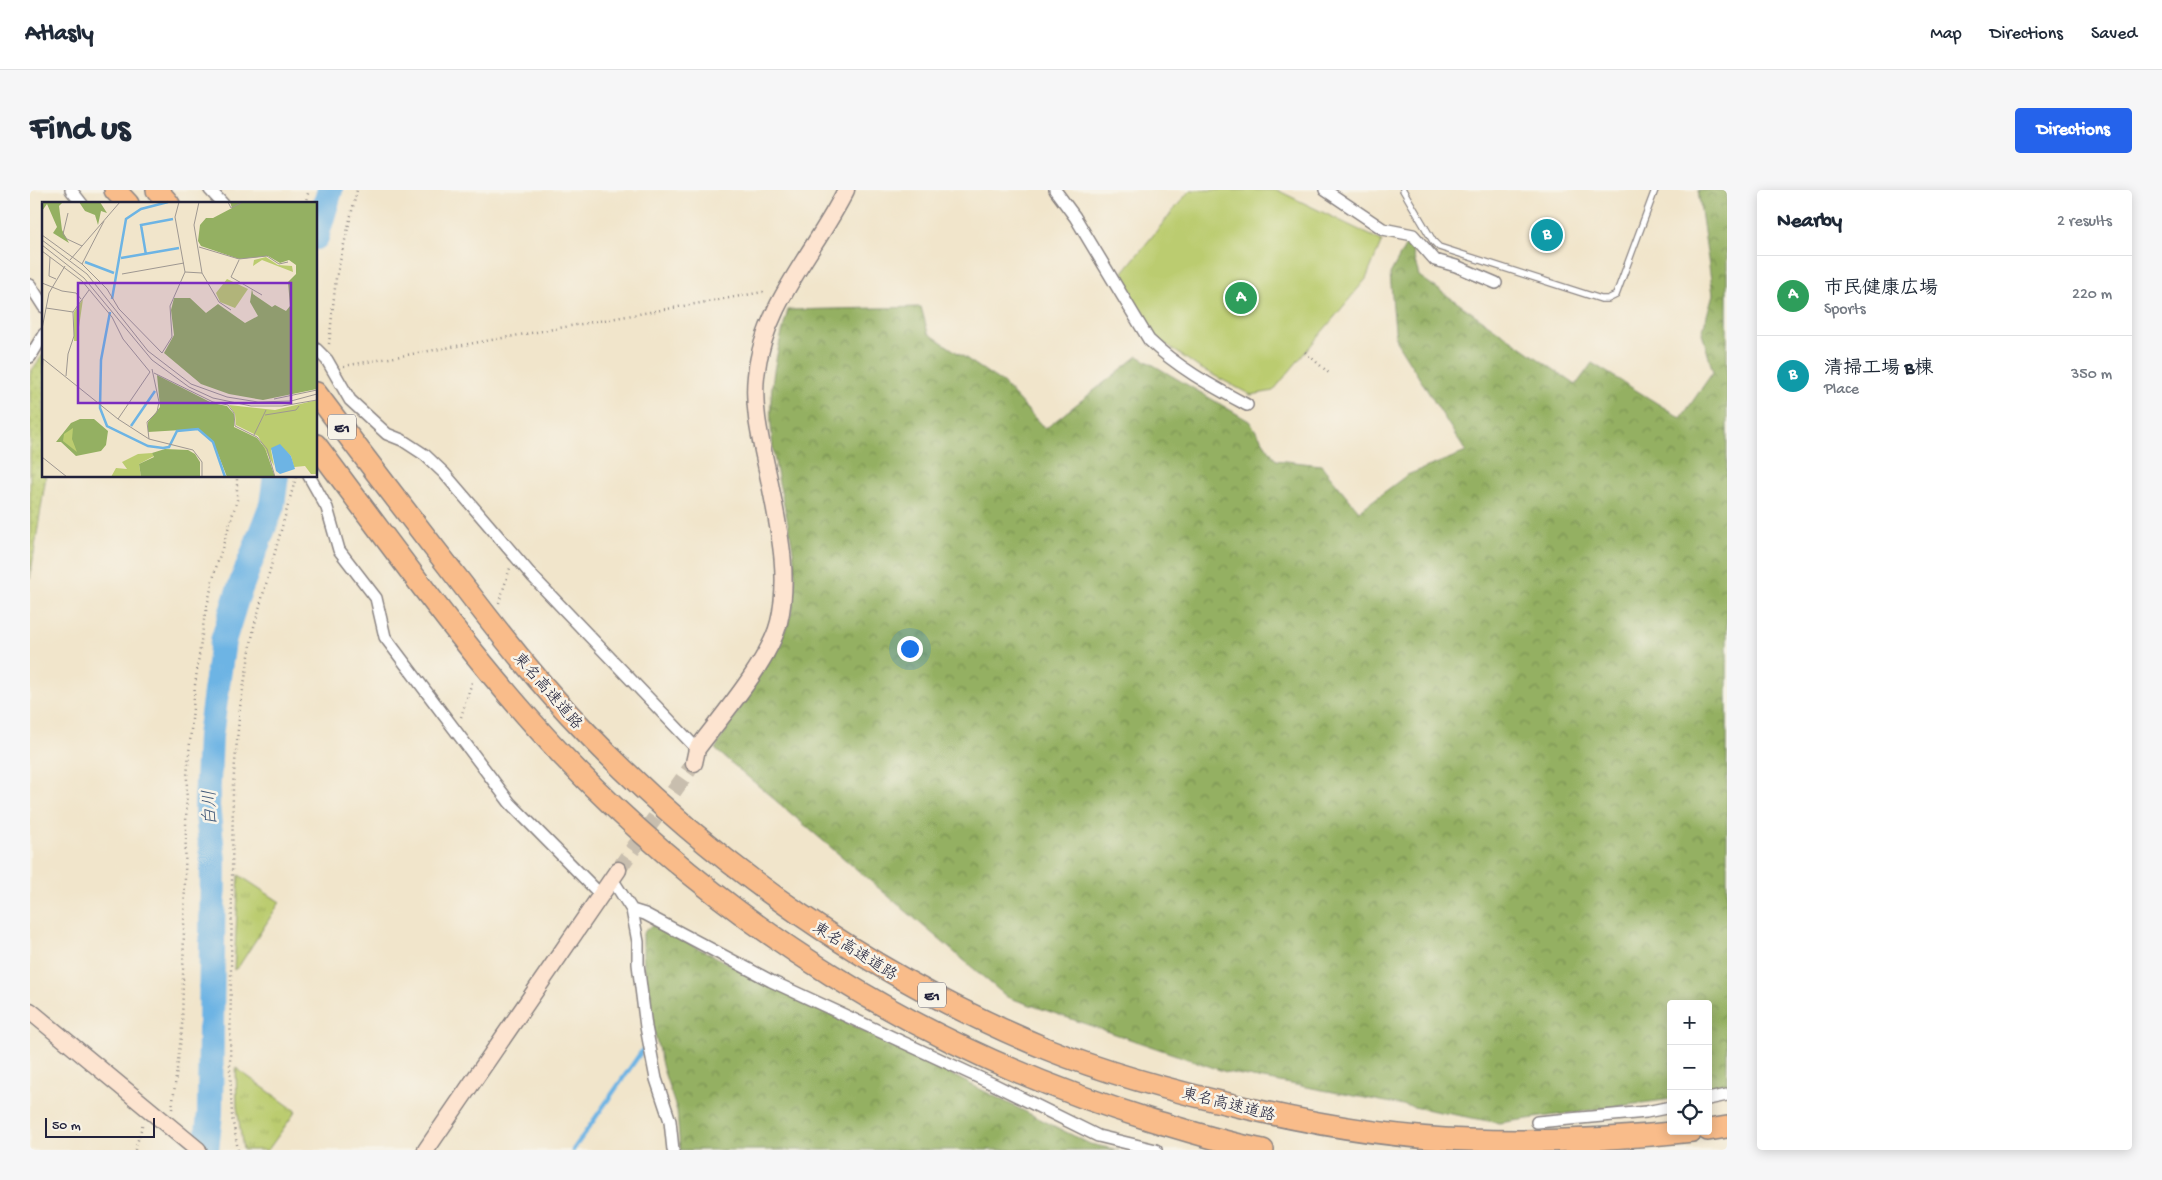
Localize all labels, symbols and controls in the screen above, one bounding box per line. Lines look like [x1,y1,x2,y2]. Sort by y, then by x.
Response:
text: Atlasly [25,20,94,49]
text: Map [1930,24,1962,45]
text: Directions [1990,24,2063,45]
text: Saved [2091,24,2137,45]
button: Directions [2015,108,2132,153]
text: Find us [30,110,130,151]
inset map [42,202,318,478]
text: Nearby [1777,210,1842,235]
text: 2 results [2057,213,2112,232]
pin: B [1531,216,1563,254]
text: 市民健康広場 [1824,278,1938,301]
pin: A [1225,279,1257,317]
text: A [1788,286,1798,305]
text: 220 m [2072,286,2112,305]
text: Sports [1824,301,1866,320]
text: 清掃工場 B棟 [1824,358,1933,381]
text: B [1789,366,1797,385]
text: 350 m [2071,366,2112,385]
text: Place [1824,381,1859,400]
road number: E1 [328,414,356,440]
your location [897,636,923,662]
street label: 東名高速道路 [508,649,587,735]
water label: 白川 [199,790,223,826]
street label: 東名高速道路 [808,918,901,986]
road number: E1 [918,982,946,1008]
map controls [1667,1000,1712,1135]
button: + [1667,1000,1712,1045]
button: − [1667,1045,1712,1090]
street label: 東名高速道路 [1179,1084,1278,1127]
button: locate [1667,1090,1712,1135]
scale bar [45,1115,155,1138]
text: 50 m [52,1118,81,1135]

